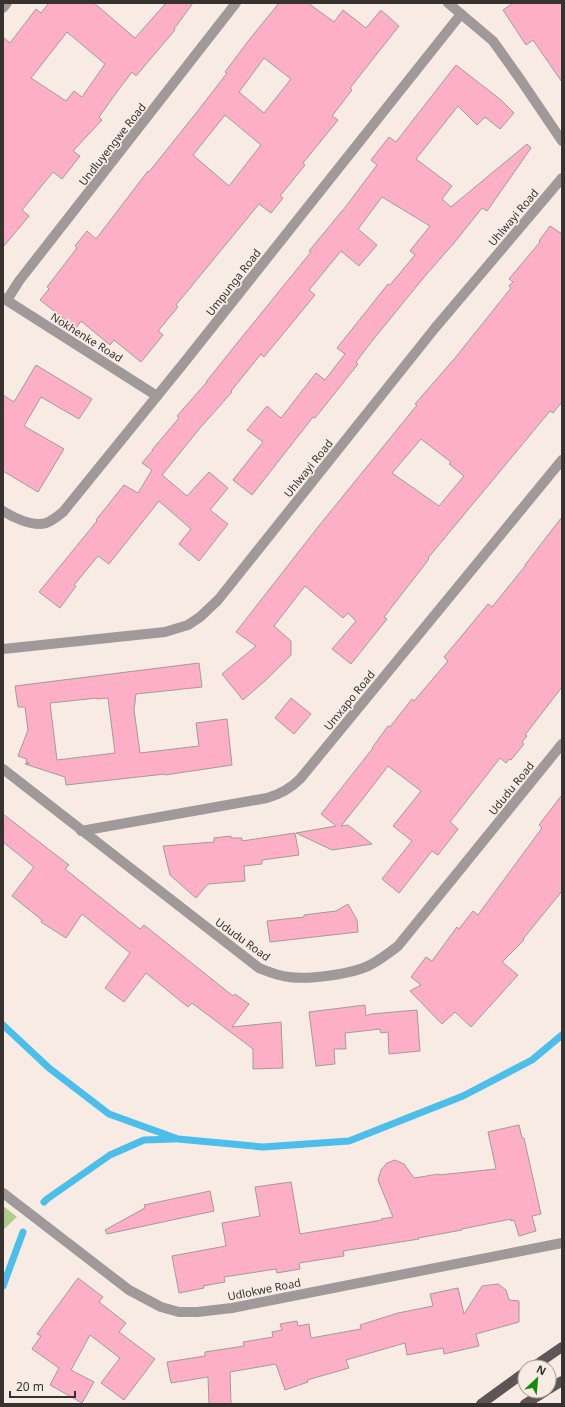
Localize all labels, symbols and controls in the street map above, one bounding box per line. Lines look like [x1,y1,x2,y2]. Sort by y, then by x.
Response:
street label: Undluyengwe Road [75,100,149,188]
street label: Uhlwayi Road [485,185,541,249]
street label: Umpunga Road [202,245,264,319]
street label: Nokhenke Road [48,309,126,365]
street label: Uhlwayi Road [280,436,336,500]
street label: Umxapo Road [320,667,378,733]
street label: Ududu Road [485,758,537,818]
street label: Ududu Road [213,914,273,964]
street label: Udlokwe Road [226,1275,302,1303]
north arrow [517,1359,557,1399]
text: N [534,1361,549,1378]
scale bar [10,1373,75,1399]
text: 20 m [16,1378,44,1395]

